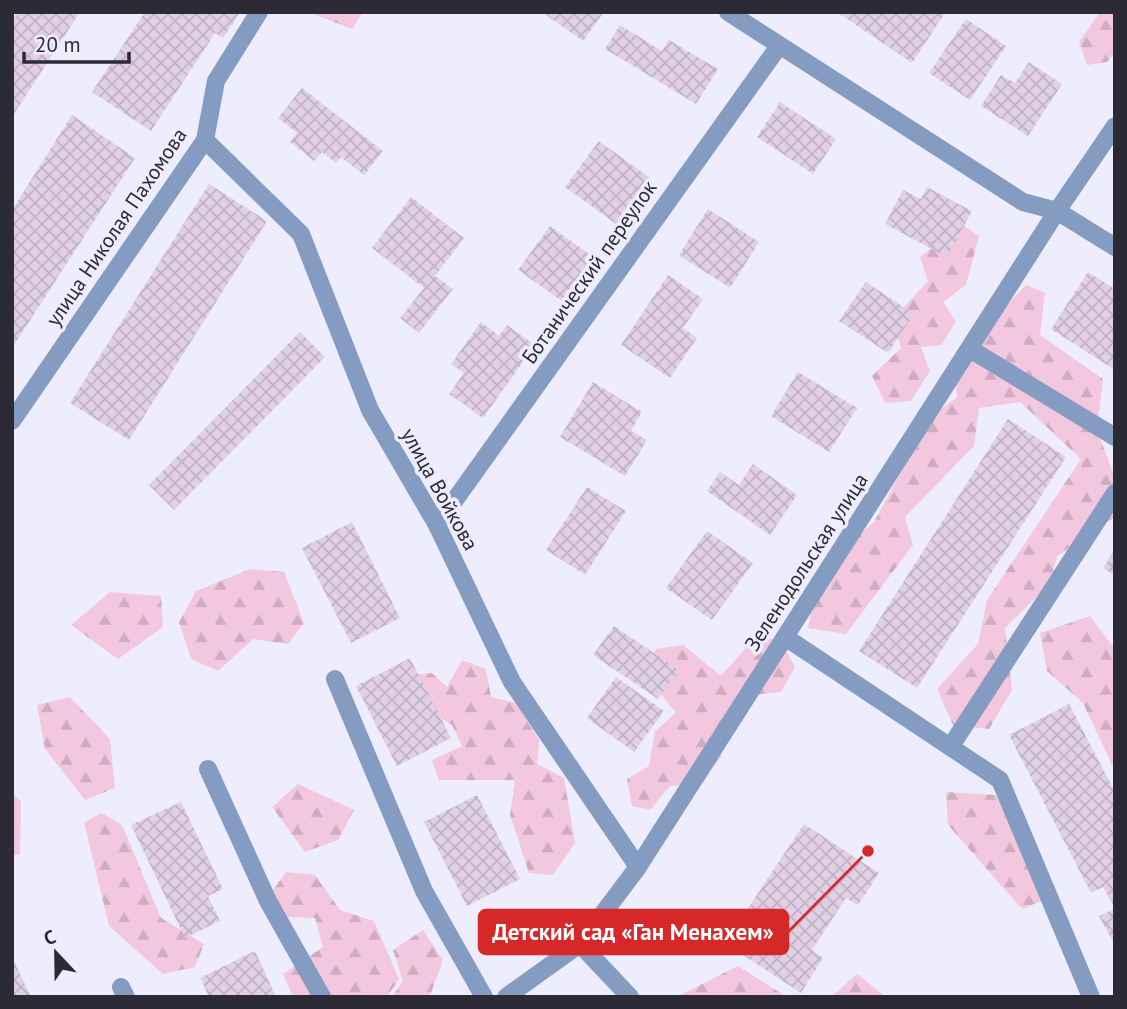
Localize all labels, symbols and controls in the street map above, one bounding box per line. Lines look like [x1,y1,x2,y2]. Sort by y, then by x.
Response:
scale bar [24,21,130,65]
text: 20 m [35,31,81,58]
street label: улица Николая Пахомова [39,123,193,331]
street label: Ботанический переулок [515,175,663,369]
street label: улица Войкова [395,423,485,555]
street label: Зеленодольская улица [738,468,874,656]
callout: Детский сад «Ган Менахем» [479,910,788,954]
text: Детский сад «Ган Менахем» [492,917,774,946]
north arrow [21,918,91,988]
text: С [40,924,59,950]

